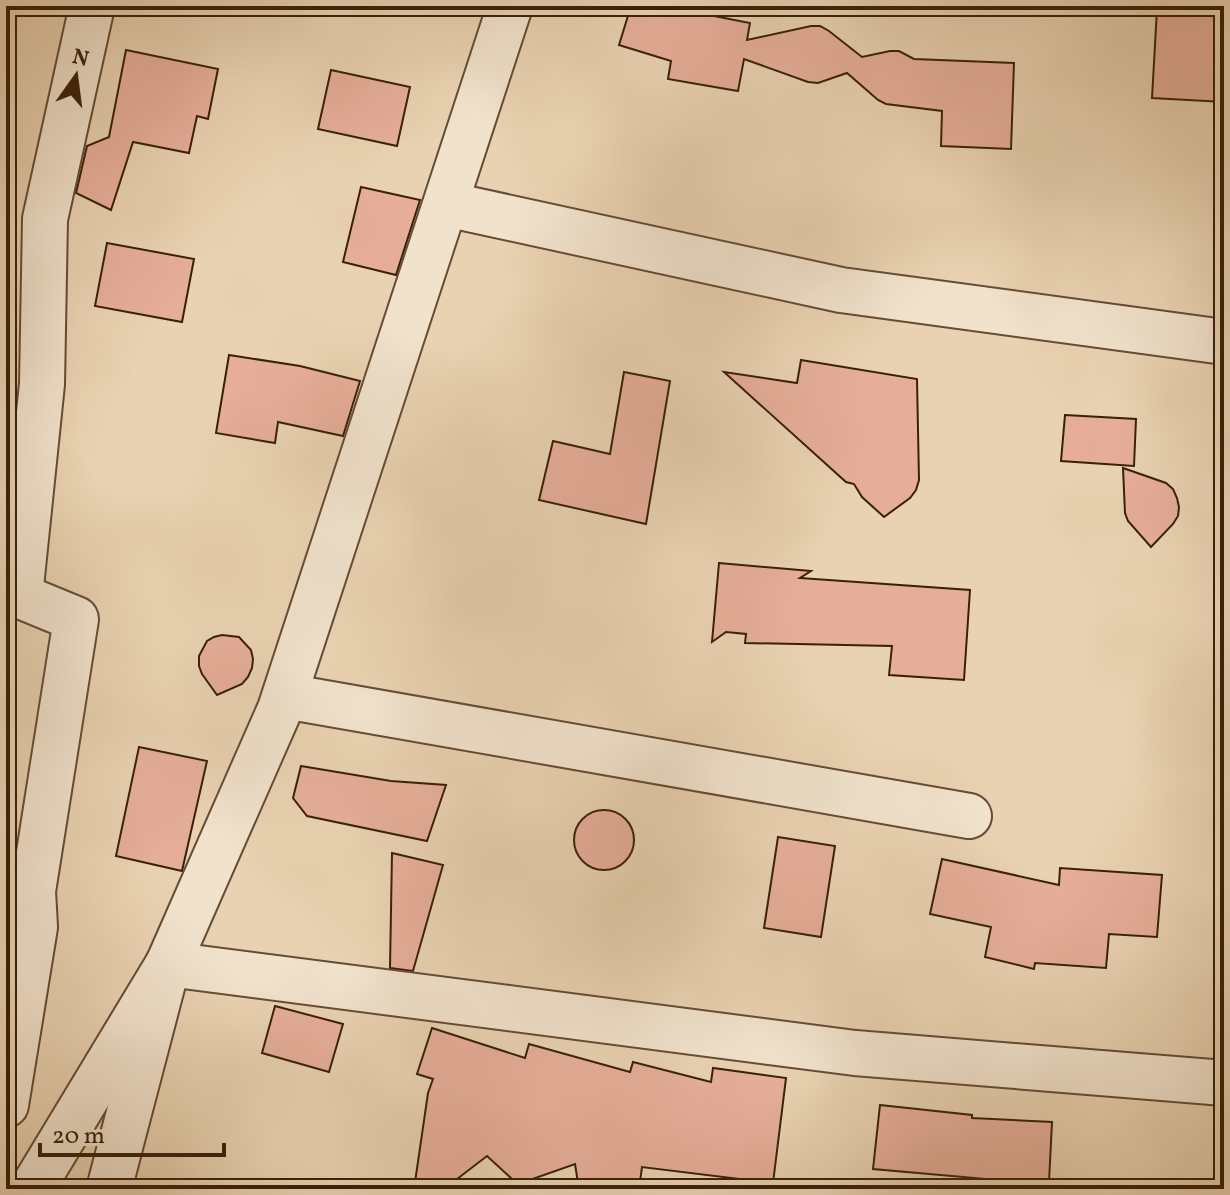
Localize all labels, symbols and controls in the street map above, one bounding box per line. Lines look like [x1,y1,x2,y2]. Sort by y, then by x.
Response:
north arrow [36,36,116,116]
text: N [69,42,92,76]
scale bar [40,1107,224,1157]
text: 20 m [52,1120,105,1154]

